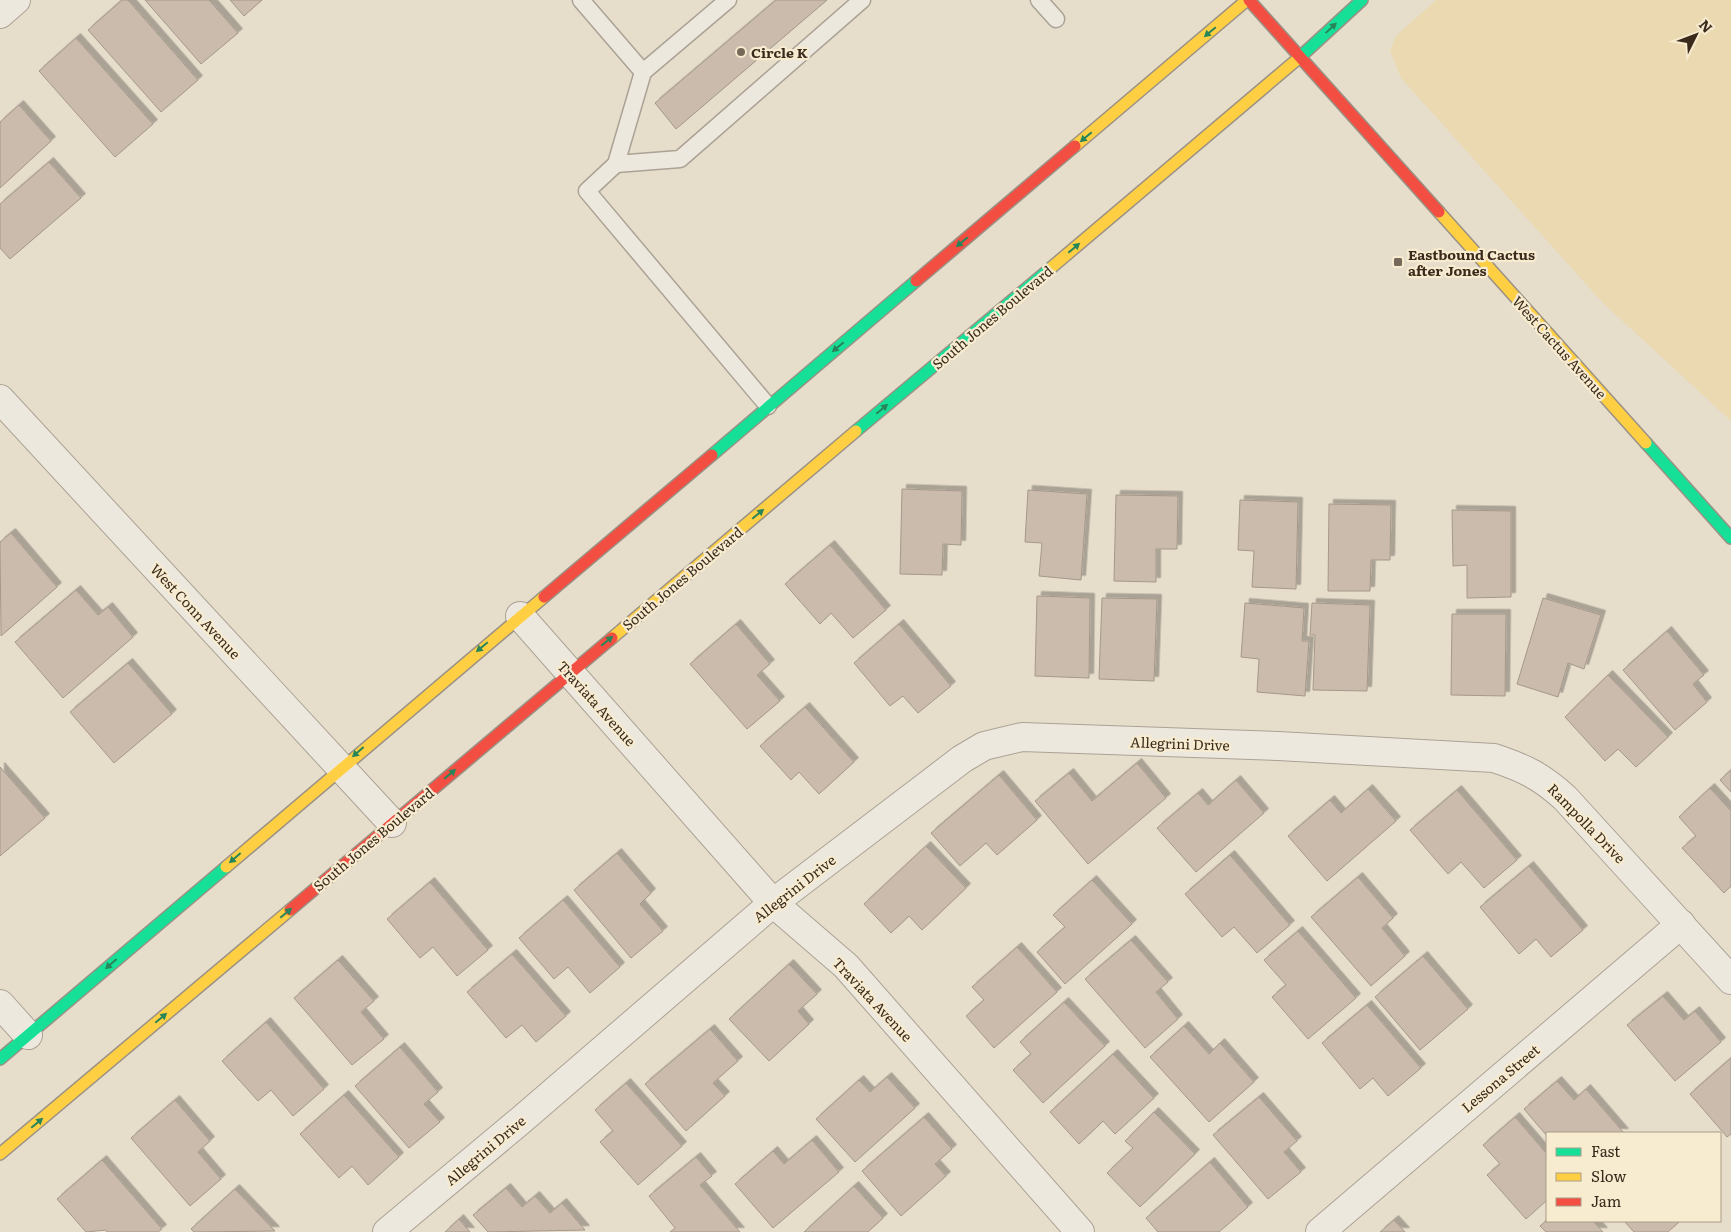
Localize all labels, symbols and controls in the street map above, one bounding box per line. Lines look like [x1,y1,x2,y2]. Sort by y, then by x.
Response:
north arrow [1671,10,1721,60]
text: N [1695,15,1718,37]
one-way arrow [1325,23,1337,34]
one-way arrow [1204,26,1217,37]
place label: Circle K [751,42,808,62]
marker: Circle K [735,46,747,58]
one-way arrow [1080,131,1093,142]
one-way arrow [956,236,969,247]
one-way arrow [1067,242,1079,254]
place label: Eastbound Cactus after Jones [1408,244,1535,280]
marker: Eastbound Cactus after Jones [1392,256,1404,268]
street label: South Jones Boulevard [927,260,1057,373]
street label: West Cactus Avenue [1508,291,1612,403]
one-way arrow [832,341,845,352]
one-way arrow [876,404,889,415]
one-way arrow [752,509,764,520]
street label: South Jones Boulevard [617,521,747,634]
street label: West Conn Avenue [146,559,246,663]
one-way arrow [601,636,614,647]
one-way arrow [476,642,489,653]
street label: Traviata Avenue [553,656,641,750]
street label: Allegrini Drive [1130,731,1230,755]
one-way arrow [352,747,365,758]
one-way arrow [443,769,456,780]
street label: Rampolla Drive [1544,779,1630,867]
street label: South Jones Boulevard [308,782,438,895]
street label: Allegrini Drive [749,850,839,926]
one-way arrow [229,852,241,863]
one-way arrow [279,907,291,919]
street label: Traviata Avenue [829,952,917,1046]
one-way arrow [105,958,118,969]
one-way arrow [155,1012,168,1023]
street label: Lessona Street [1457,1039,1544,1117]
street label: Allegrini Drive [440,1110,530,1190]
one-way arrow [31,1117,44,1128]
legend [1546,1132,1721,1222]
text: Fast [1591,1139,1620,1162]
text: Slow [1591,1164,1626,1187]
text: Jam [1591,1189,1622,1212]

